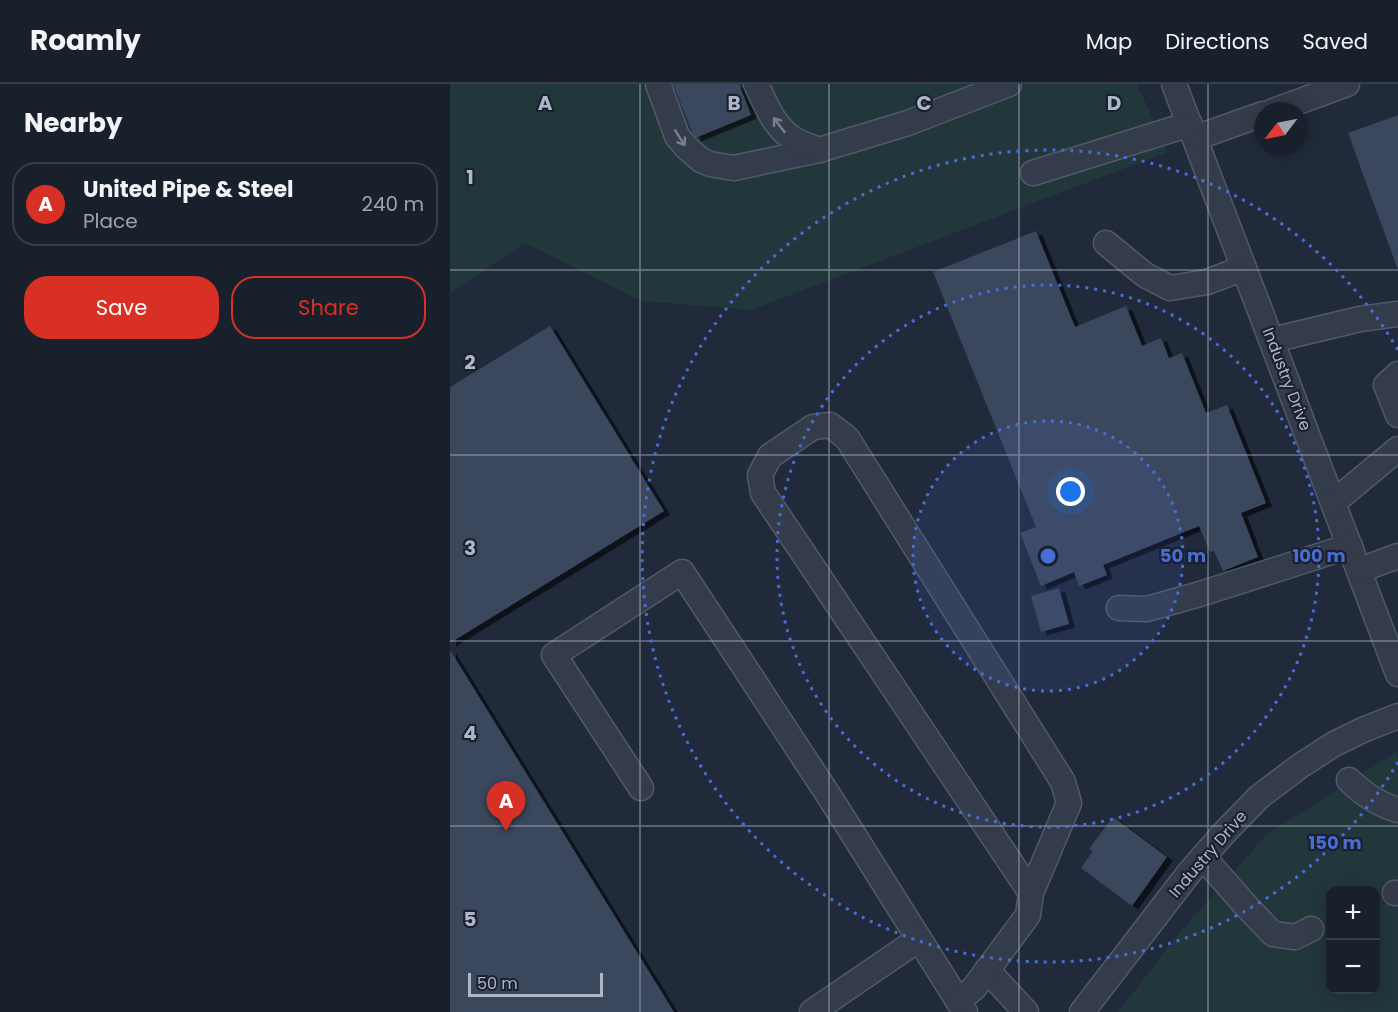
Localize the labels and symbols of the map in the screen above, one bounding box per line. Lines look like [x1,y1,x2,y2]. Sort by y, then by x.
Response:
text: A [538,89,553,117]
text: B [727,89,741,117]
text: C [916,89,932,117]
text: D [1107,89,1121,117]
north arrow [1254,102,1308,156]
one-way arrow [773,117,786,133]
one-way arrow [674,129,686,146]
text: 1 [466,163,474,191]
street label: Industry Drive [1257,324,1317,434]
text: 2 [464,348,476,376]
your location [1056,477,1085,506]
text: 3 [464,534,476,562]
text: 50 m [1160,543,1206,568]
text: 100 m [1292,543,1346,568]
centre of rings [1038,546,1058,566]
text: 4 [463,719,477,747]
pin: A [486,782,526,831]
street label: Industry Drive [1164,805,1252,903]
text: 150 m [1308,830,1362,855]
text: 5 [464,905,477,933]
scale bar [468,970,603,998]

